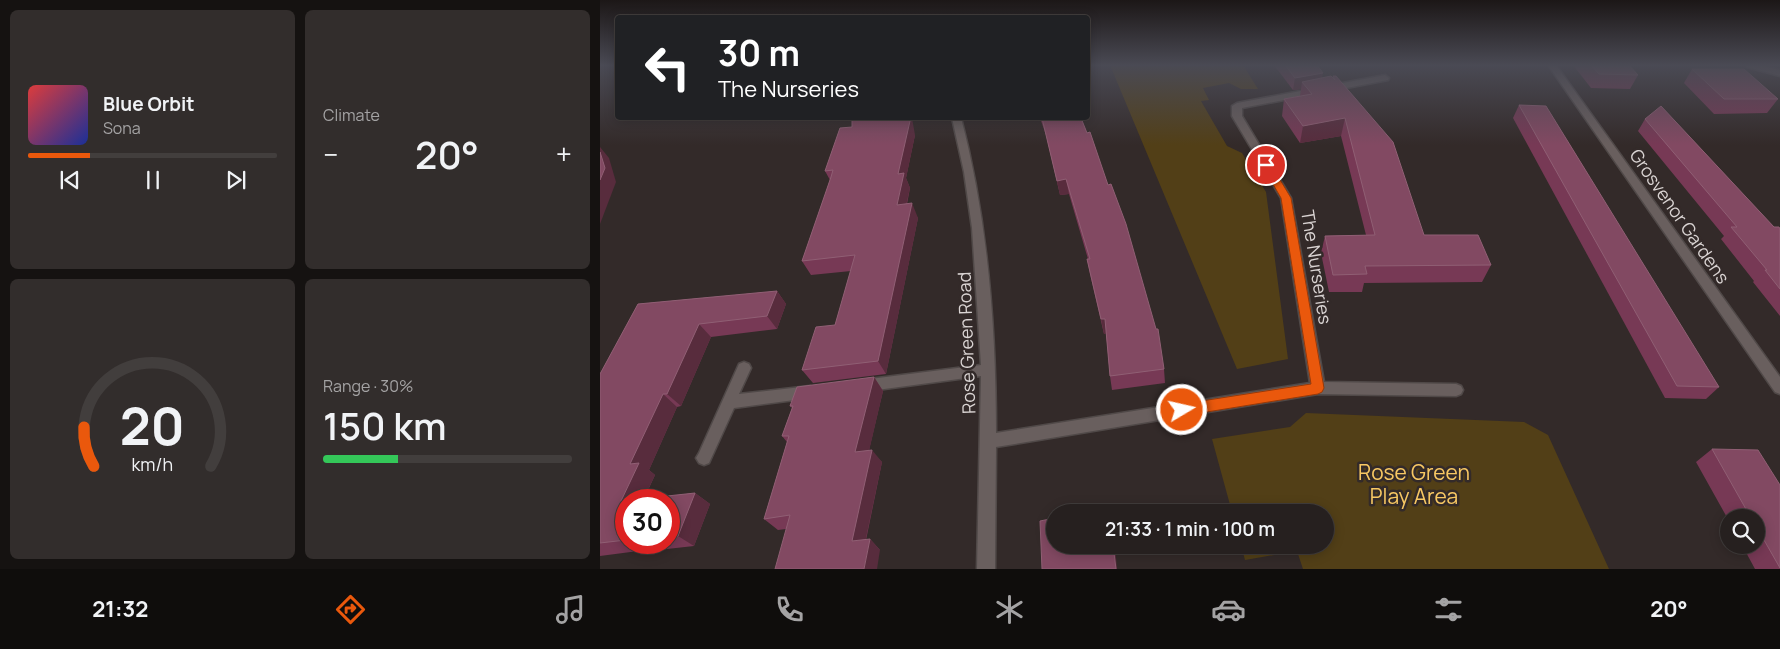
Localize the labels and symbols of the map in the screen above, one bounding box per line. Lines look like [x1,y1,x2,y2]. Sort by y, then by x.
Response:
pin [1245,144,1287,186]
street label: Grosvenor Gardens [1625,144,1735,288]
street label: The Nurseries [1296,208,1338,326]
street label: Rose Green Road [952,272,980,414]
position arrow [1155,383,1207,435]
park label: Rose Green Play Area [1358,458,1470,510]
speed limit sign: 30 [615,489,680,554]

